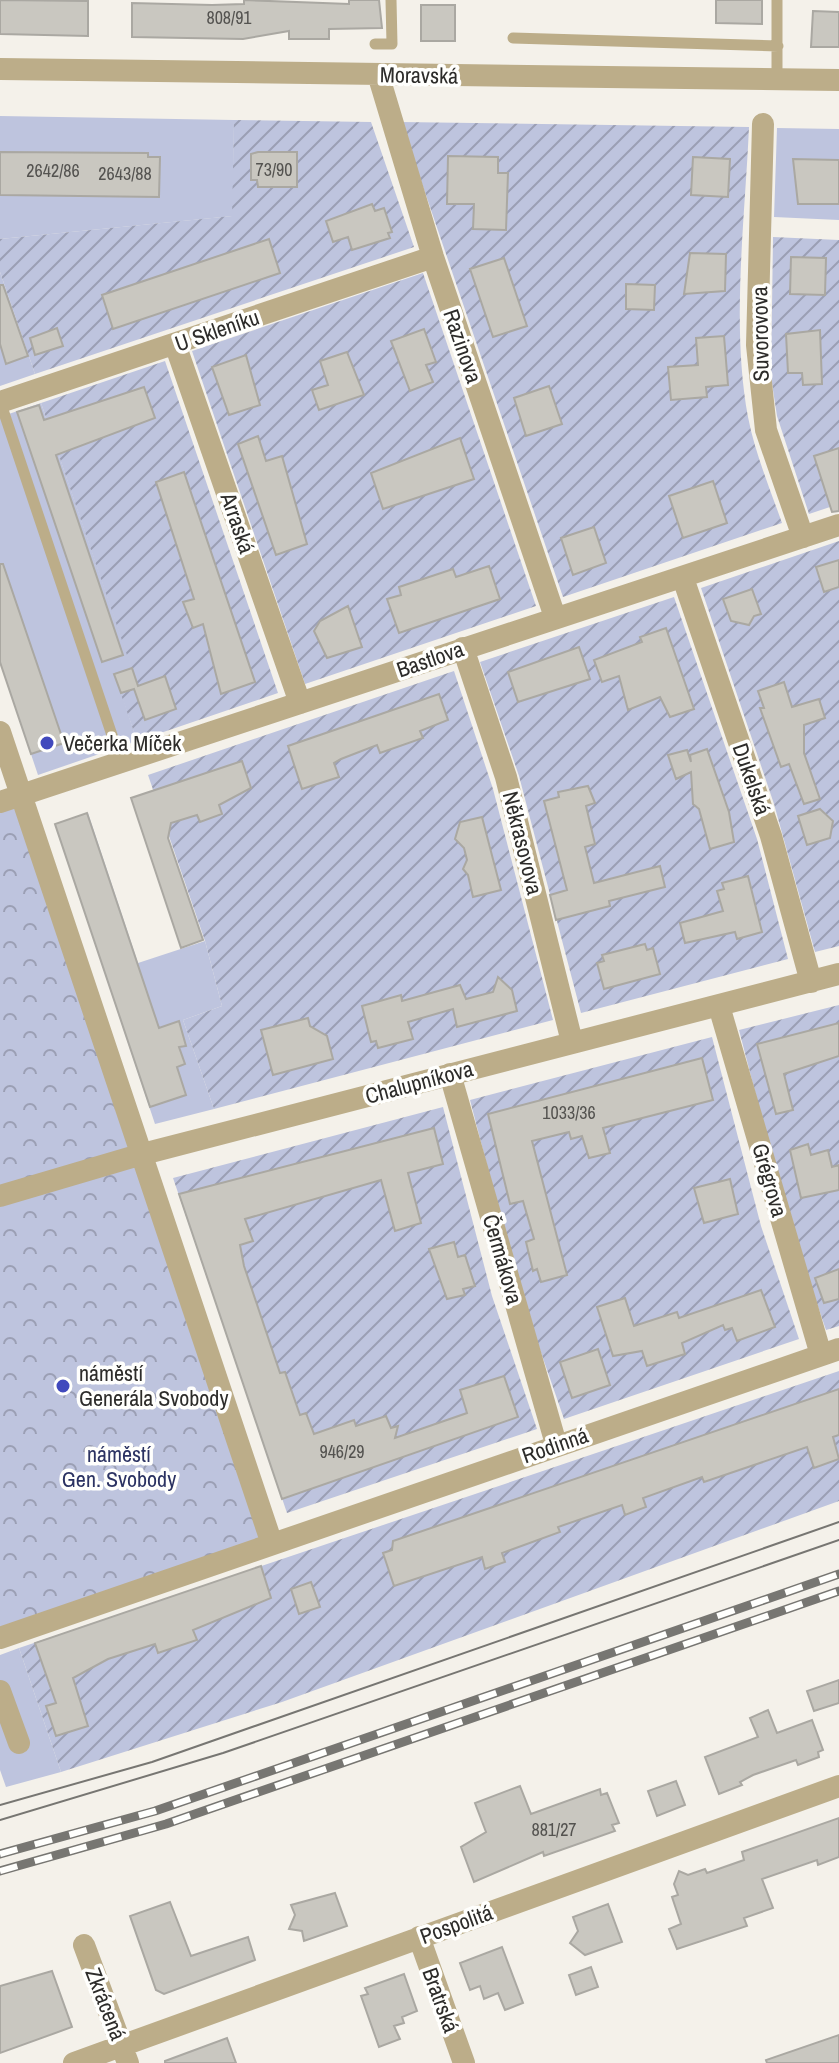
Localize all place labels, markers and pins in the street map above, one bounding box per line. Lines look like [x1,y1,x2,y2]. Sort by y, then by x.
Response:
place label: Večerka Míček [63,728,182,758]
marker: Večerka Míček [38,734,56,752]
place label: náměstí Generála Svobody [79,1358,228,1413]
marker: náměstí Generála Svobody [54,1377,72,1395]

